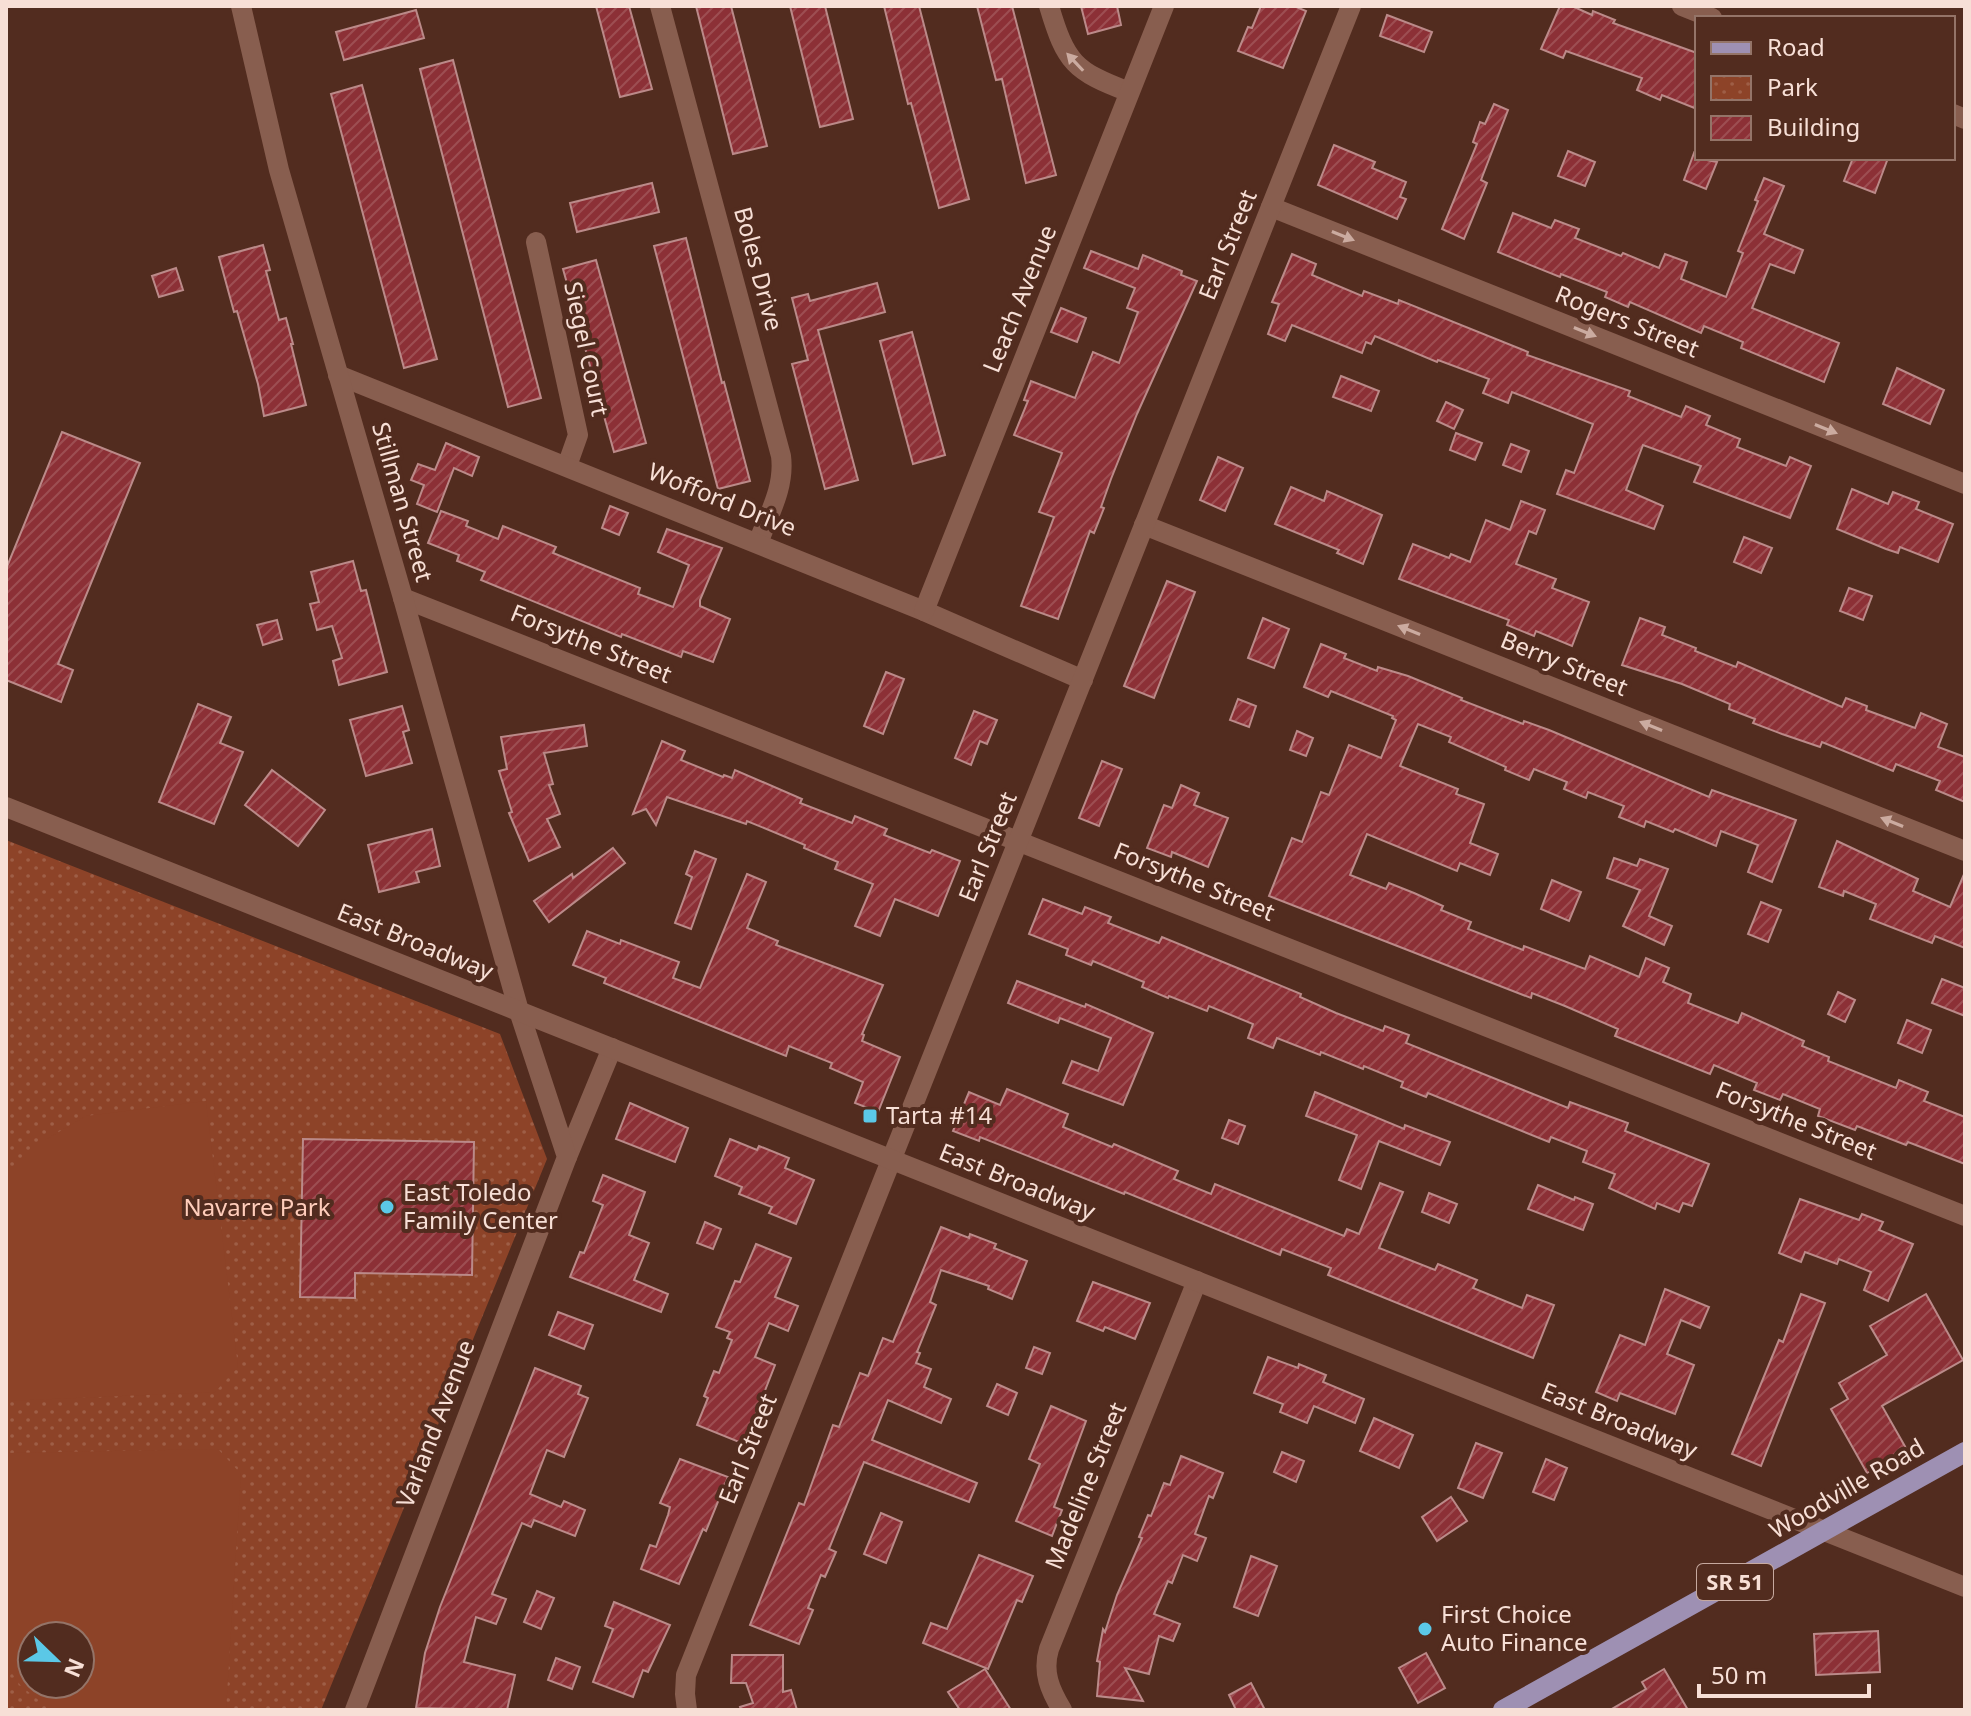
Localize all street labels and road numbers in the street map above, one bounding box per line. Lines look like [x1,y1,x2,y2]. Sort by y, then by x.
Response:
street label: Earl Street [1190,184,1264,304]
street label: Boles Drive [727,203,792,334]
street label: Leach Avenue [974,220,1063,377]
street label: Rogers Street [1551,277,1705,365]
street label: Siegel Court [557,278,618,419]
street label: Stillman Street [365,418,442,585]
street label: Wofford Drive [644,454,802,543]
street label: Forsythe Street [506,595,677,690]
street label: Berry Street [1496,622,1633,703]
street label: Earl Street [950,786,1024,906]
street label: Forsythe Street [1109,833,1280,928]
street label: East Broadway [333,894,499,987]
street label: Forsythe Street [1711,1072,1882,1167]
street label: East Broadway [935,1134,1101,1227]
street label: Varland Avenue [387,1335,482,1512]
street label: East Broadway [1537,1373,1703,1466]
street label: Earl Street [710,1388,784,1508]
street label: Madeline Street [1036,1397,1133,1574]
street label: Woodville Road [1763,1430,1930,1545]
road number: SR 51 [1697,1564,1773,1600]

